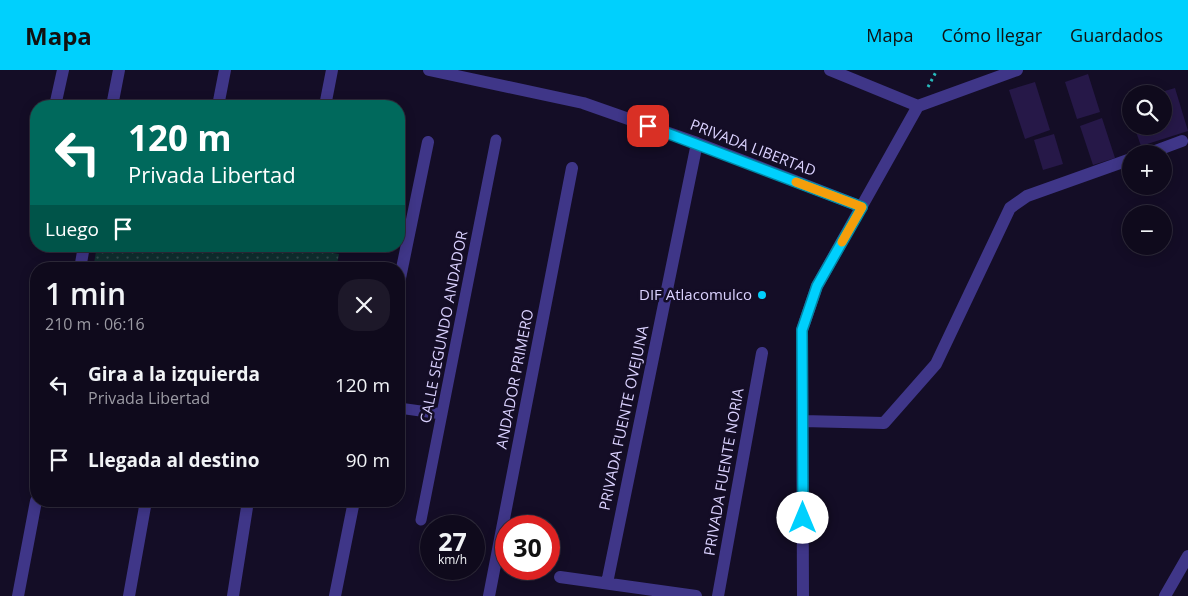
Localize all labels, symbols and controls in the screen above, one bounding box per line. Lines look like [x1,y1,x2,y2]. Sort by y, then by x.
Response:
text: Mapa [25,19,92,52]
text: Mapa [866,23,913,47]
text: Cómo llegar [941,23,1042,47]
text: Guardados [1070,23,1163,47]
map controls [1122,85,1172,255]
button: search [1122,85,1172,135]
pin [627,105,669,147]
icon: arrive [634,112,662,140]
text: 120 m [128,114,232,161]
street label: PRIVADA LIBERTAD [688,114,819,180]
icon: left [45,120,110,185]
button: + [1122,145,1172,195]
text: Privada Libertad [128,159,296,189]
button: − [1122,205,1172,255]
icon: arrive [109,215,137,243]
text: Luego [45,216,99,242]
street label: CALLE SEGUNDO ANDADOR [415,228,472,425]
text: 1 min [45,273,126,314]
button: close [338,279,390,331]
place label: DIF Atlacomulco [639,284,752,304]
marker: DIF Atlacomulco [756,289,768,301]
street label: ANDADOR PRIMERO [491,307,537,450]
text: 210 m · 06:16 [45,313,145,335]
street label: PRIVADA FUENTE OVEJUNA [594,323,653,512]
text: Gira a la izquierda [88,361,260,387]
icon: left [45,371,73,399]
text: 120 m [335,372,390,398]
street label: PRIVADA FUENTE NORIA [698,386,748,557]
text: Privada Libertad [88,387,210,409]
icon: arrive [45,446,73,474]
text: Llegada al destino [88,447,260,473]
text: 90 m [346,447,390,473]
position arrow [776,491,828,543]
speed limit sign: 30 [495,515,560,580]
text: 27 [438,524,467,558]
text: km/h [438,551,467,568]

